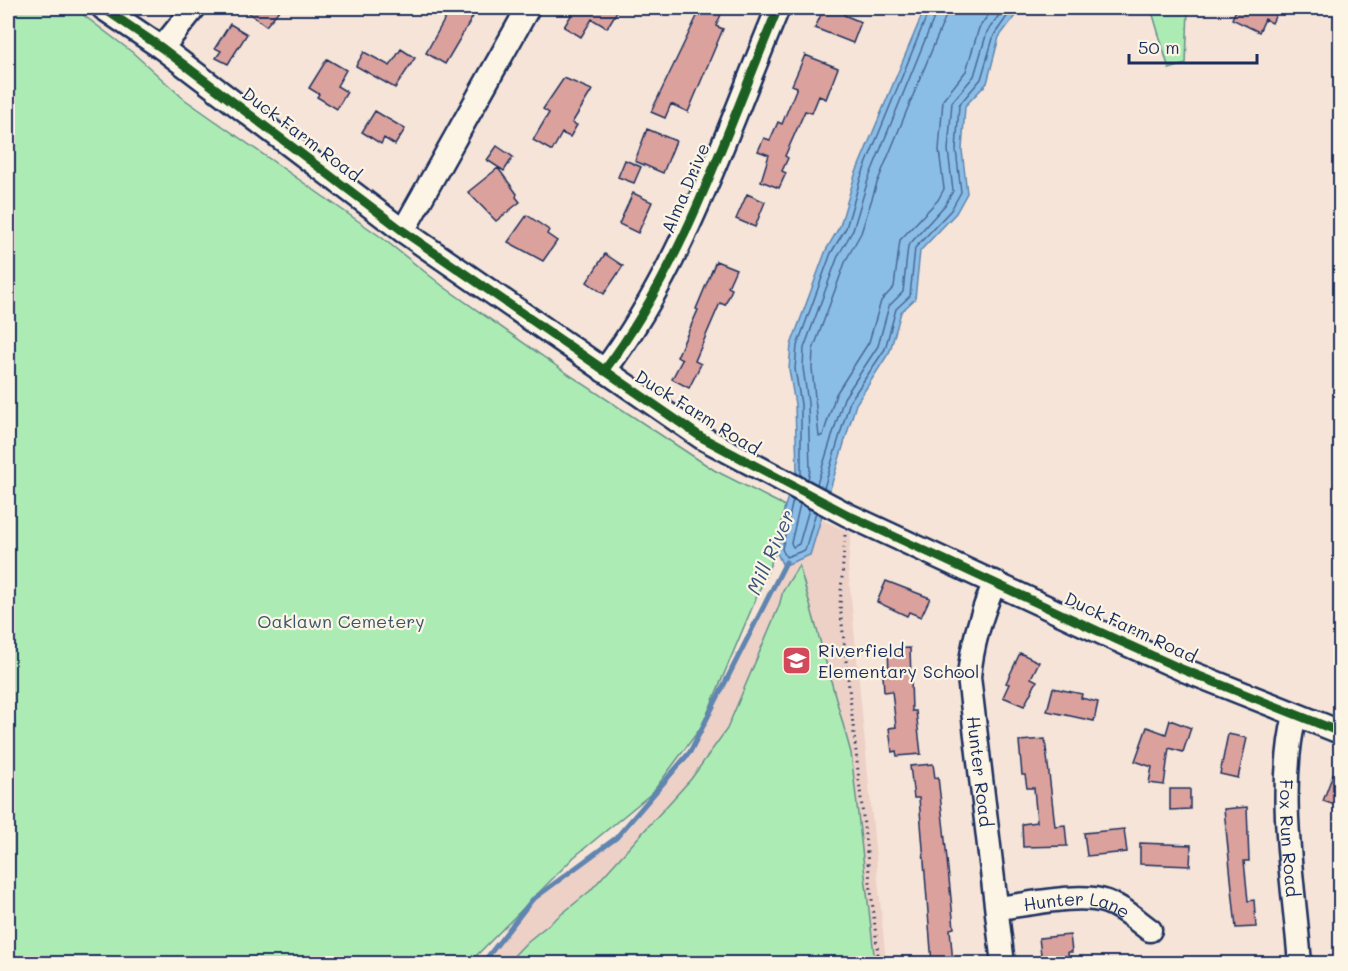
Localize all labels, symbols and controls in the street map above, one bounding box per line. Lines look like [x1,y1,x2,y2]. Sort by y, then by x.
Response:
scale bar [1129,27,1256,65]
text: 50 m [1138,35,1180,59]
street label: Duck Farm Road [238,81,366,187]
street label: Alma Drive [655,139,715,237]
street label: Duck Farm Road [631,364,765,460]
water label: Mill River [740,505,800,599]
street label: Duck Farm Road [1061,586,1201,668]
park label: Oaklawn Cemetery [257,609,425,633]
place label: Riverfield Elementary School [818,638,980,683]
school or university icon: Riverfield Elementary School [781,644,813,676]
street label: Hunter Road [962,715,999,828]
street label: Fox Run Road [1275,779,1305,898]
street label: Hunter Lane [1022,886,1135,923]

